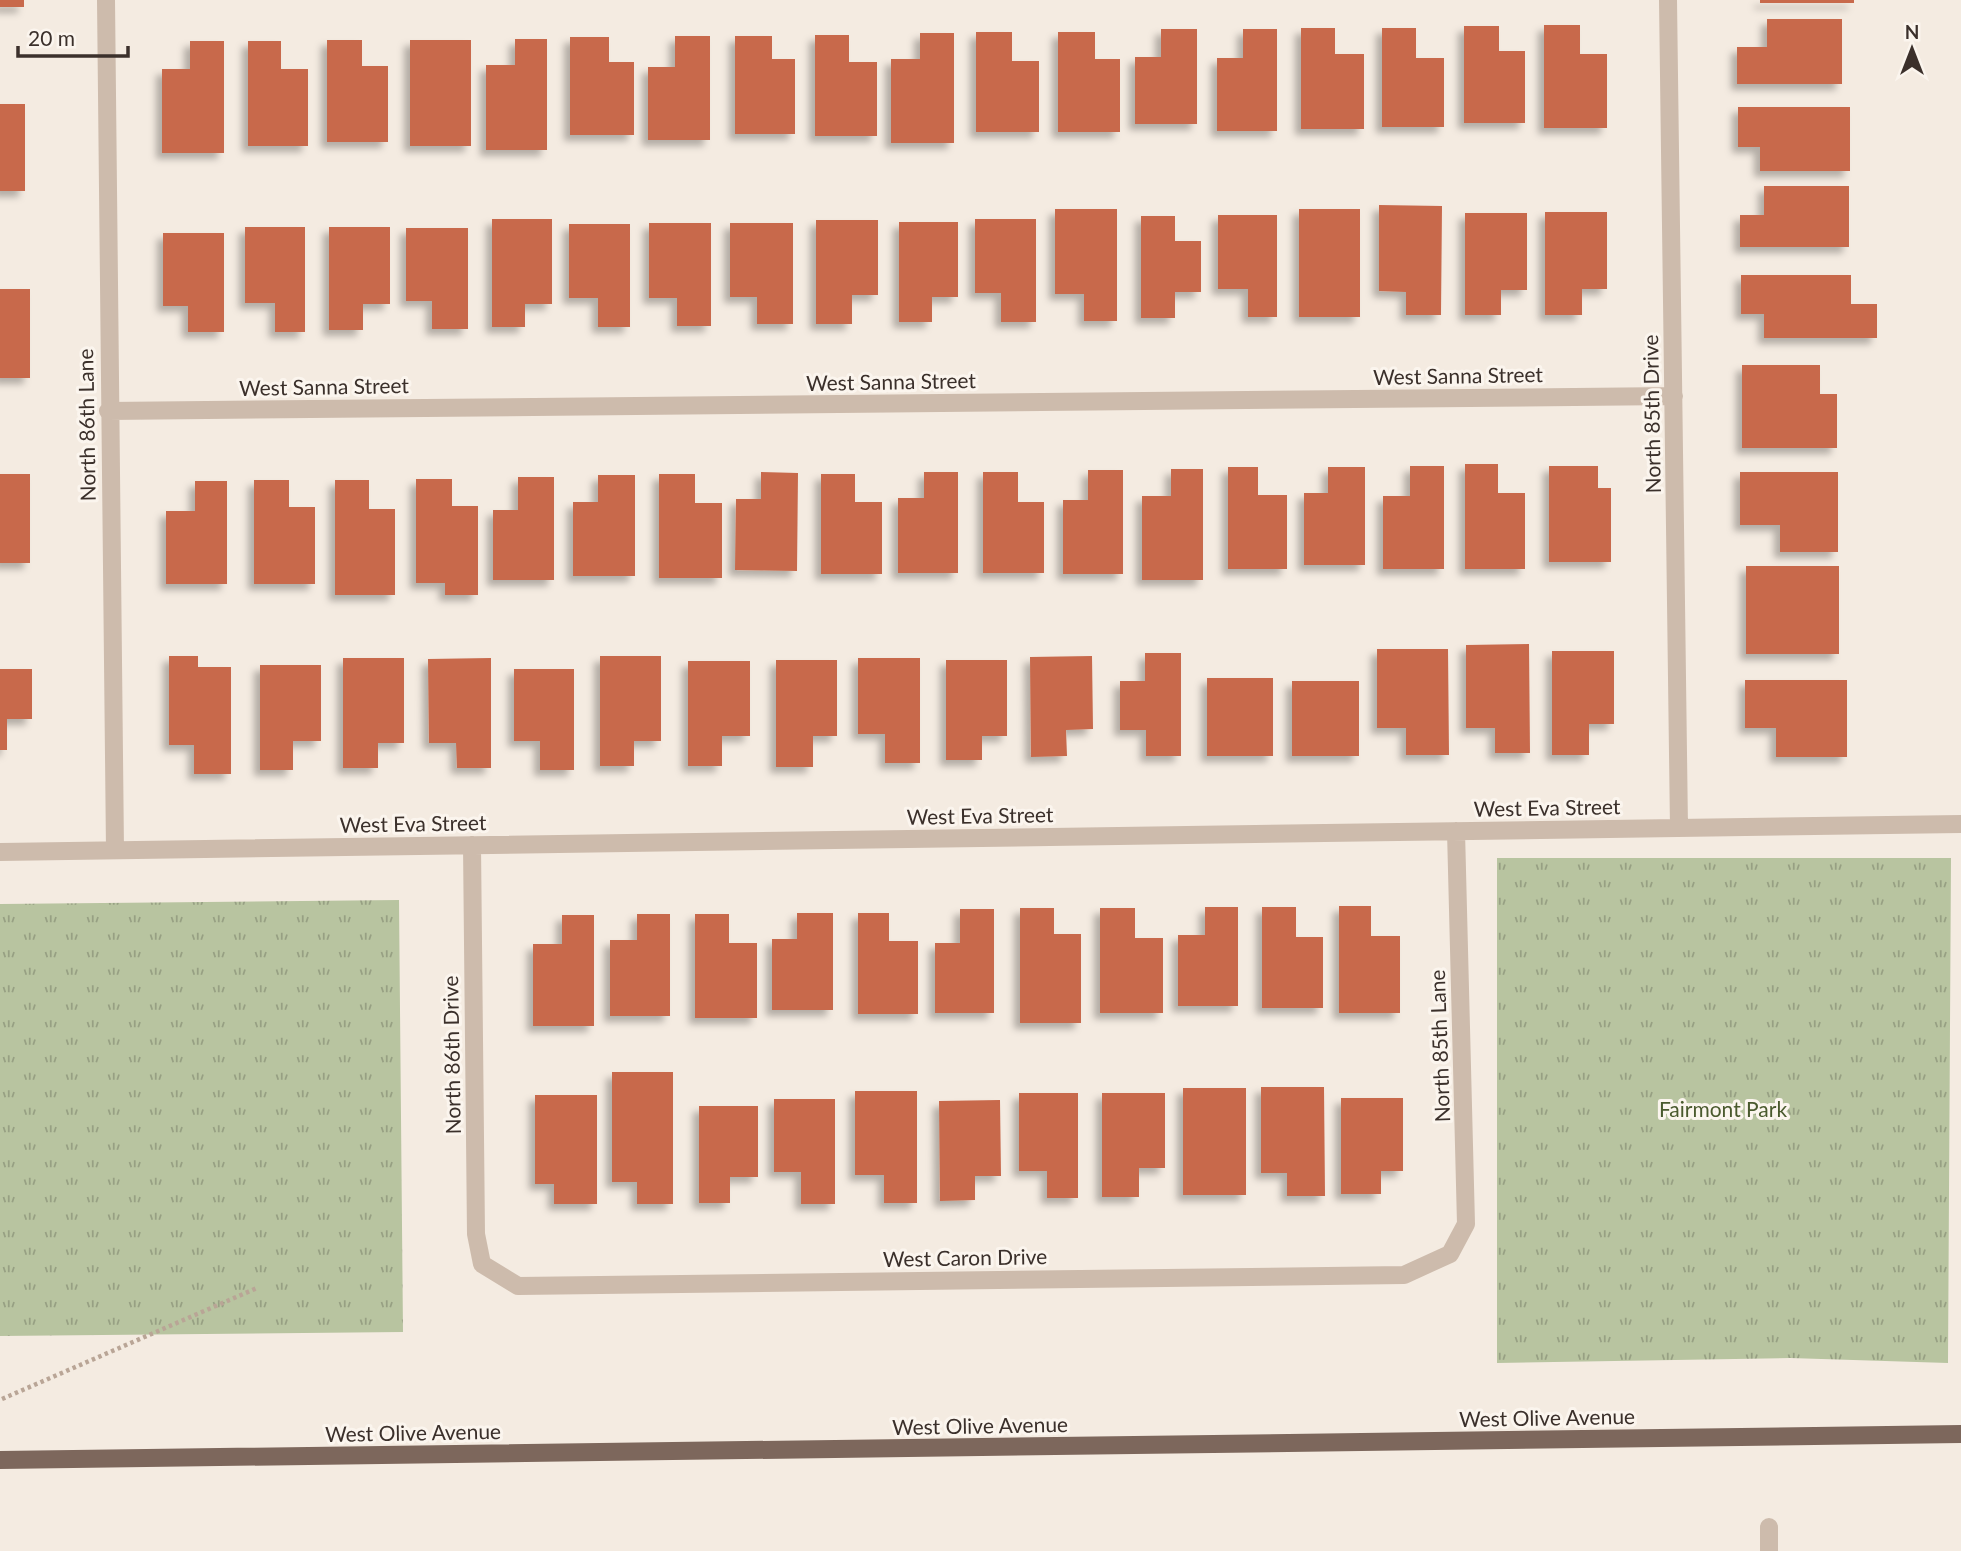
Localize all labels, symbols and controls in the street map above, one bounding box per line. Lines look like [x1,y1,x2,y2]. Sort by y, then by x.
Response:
scale bar [18,14,128,58]
north arrow [1877,14,1947,84]
text: N [1905,20,1919,43]
text: 20 m [28,25,75,50]
street label: North 85th Drive [1637,334,1665,494]
street label: North 86th Lane [72,348,100,502]
street label: West Sanna Street [1373,361,1544,389]
street label: West Sanna Street [806,367,977,395]
street label: West Sanna Street [239,372,410,400]
street label: West Eva Street [1473,793,1621,821]
street label: West Eva Street [906,801,1054,829]
street label: West Eva Street [339,809,487,837]
street label: North 85th Lane [1424,969,1454,1123]
street label: North 86th Drive [437,975,465,1135]
park label: Fairmont Park [1659,1096,1787,1121]
street label: West Caron Drive [883,1243,1047,1271]
street label: West Olive Avenue [1459,1403,1635,1431]
street label: West Olive Avenue [892,1411,1068,1439]
street label: West Olive Avenue [325,1418,501,1446]

